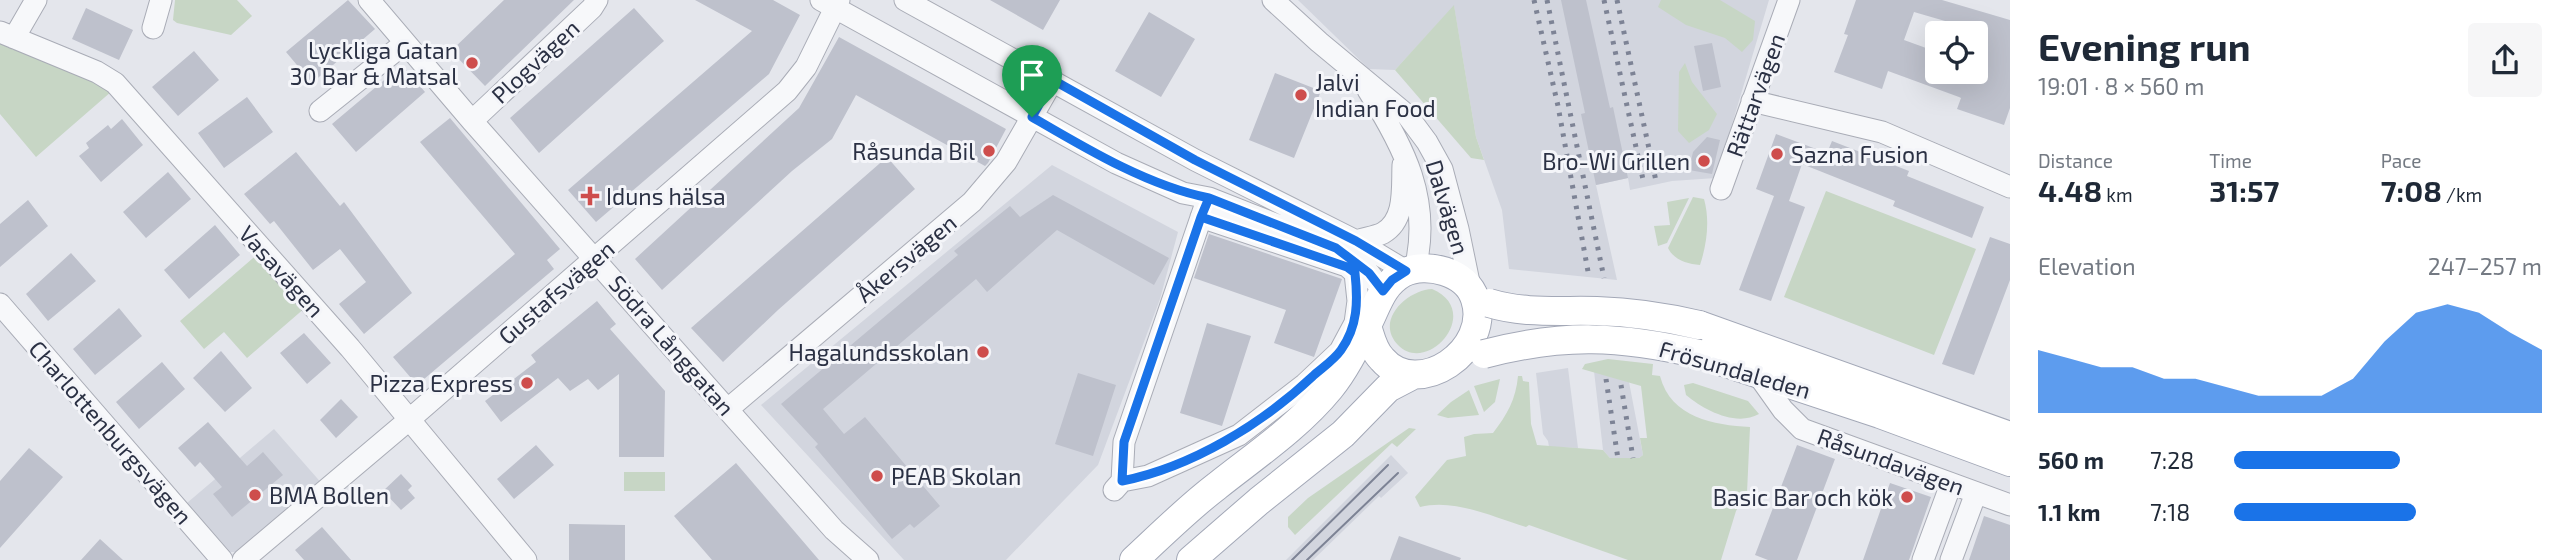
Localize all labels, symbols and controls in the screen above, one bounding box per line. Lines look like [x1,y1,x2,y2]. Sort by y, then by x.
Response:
street label: Plogvägen [485,13,585,109]
map controls [1925,21,1988,84]
button: locate [1925,21,1988,84]
text: Evening run [2038,23,2251,69]
button: share [2468,23,2542,97]
street label: Rättarvägen [1720,29,1790,161]
place label: Lyckliga Gatan 30 Bar & Matsal [290,36,458,90]
pin [1002,45,1062,117]
marker: Lyckliga Gatan 30 Bar & Matsal [464,55,480,71]
icon: arrive [1013,56,1051,94]
place label: Jalvi Indian Food [1315,68,1436,122]
text: 19:01 · 8 × 560 m [2038,72,2204,100]
marker: Jalvi Indian Food [1293,87,1309,103]
place label: Råsunda Bil [852,137,975,165]
place label: Sazna Fusion [1791,140,1928,168]
marker: Råsunda Bil [981,143,997,159]
marker: Sazna Fusion [1769,146,1785,162]
place label: Bro-Wi Grillen [1542,147,1690,175]
text: Distance [2038,149,2113,172]
text: Time [2209,149,2252,172]
text: Pace [2381,149,2422,172]
marker: Bro-Wi Grillen [1696,153,1712,169]
street label: Dalvägen [1420,156,1476,258]
text: 4.48 [2038,172,2102,208]
text: 31:57 [2209,172,2279,208]
text: 7:08 [2381,172,2442,208]
place label: Iduns hälsa [606,182,726,210]
text: km [2102,183,2133,206]
text: /km [2442,183,2482,206]
marker: Iduns hälsa [580,186,600,206]
street label: Åkersvägen [850,208,962,308]
street label: Vasavägen [234,219,330,323]
street label: Gustafsvägen [492,234,620,350]
text: Elevation [2038,252,2136,280]
text: 247–257 m [2428,252,2542,280]
street label: Södra Långgatan [603,269,741,421]
street label: Charlottenburgsvägen [24,334,198,530]
street label: Frösundaleden [1656,334,1814,404]
place label: Hagalundsskolan [789,338,969,366]
marker: Hagalundsskolan [975,344,991,360]
place label: Pizza Express [370,369,513,397]
marker: Pizza Express [519,375,535,391]
street label: Råsundavägen [1814,422,1968,500]
text: 560 m [2038,446,2104,474]
text: 7:28 [2150,446,2194,474]
place label: PEAB Skolan [891,462,1021,490]
marker: PEAB Skolan [869,468,885,484]
place label: BMA Bollen [269,481,389,509]
place label: Basic Bar och kök [1713,483,1893,511]
marker: BMA Bollen [247,487,263,503]
marker: Basic Bar och kök [1899,489,1915,505]
text: 1.1 km [2038,498,2101,526]
text: 7:18 [2150,498,2190,526]

